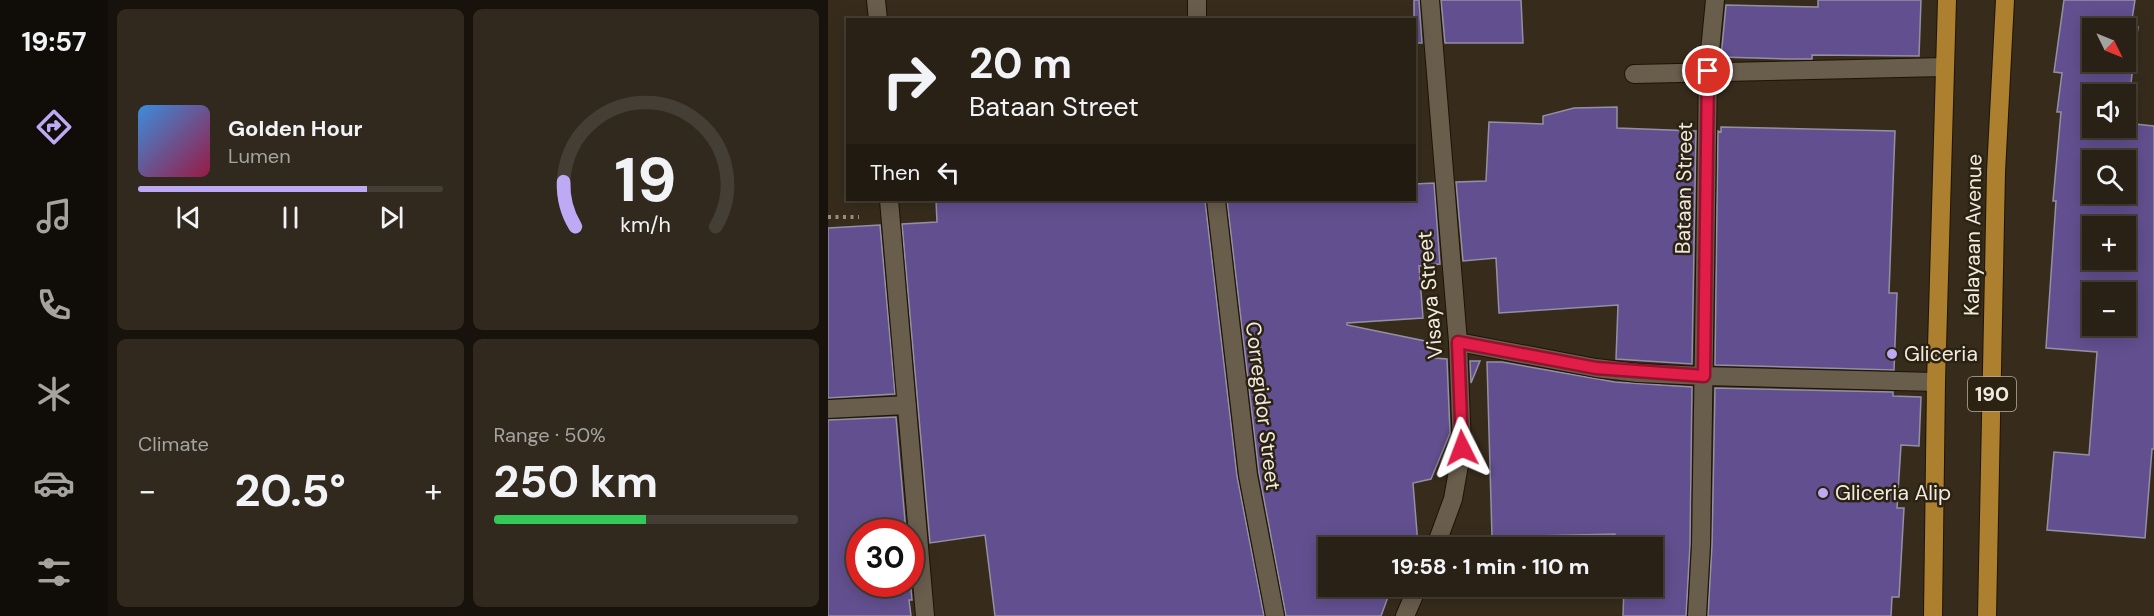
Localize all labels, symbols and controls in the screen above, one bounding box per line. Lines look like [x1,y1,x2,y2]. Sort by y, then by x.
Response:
north arrow [2082,18,2136,72]
map controls [2082,18,2136,336]
text: 19:57 [22,24,86,59]
text: 20 m [969,36,1072,91]
icon: right [870,42,948,120]
pin [1682,45,1733,96]
icon: arrive [1691,54,1724,87]
button: sound [2082,84,2136,138]
text: Bataan Street [969,89,1139,124]
icon: directions [33,106,75,148]
text: Golden Hour [228,114,363,143]
street label: Bataan Street [1669,122,1699,254]
text: 19 [615,139,677,220]
text: Lumen [228,143,291,169]
button: search [2082,150,2136,204]
street label: Kalayaan Avenue [1958,154,1988,316]
icon: left [932,156,965,189]
text: Then [870,158,920,187]
icon: music [33,195,75,237]
icon: previous [172,201,205,234]
icon: pause [274,201,307,234]
icon: next [375,201,408,234]
text: km/h [620,211,671,239]
button: + [2082,216,2136,270]
street label: Visaya Street [1410,230,1450,360]
button: − [2082,282,2136,336]
icon: phone [33,284,75,326]
street label: Corregidor Street [1239,320,1287,492]
place label: Gliceria [1904,340,1978,368]
marker: Gliceria [1885,347,1899,361]
icon: climate [33,373,75,415]
road number: 190 [1968,377,2016,411]
position arrow [1430,416,1494,480]
text: Range · 50% [494,422,606,448]
text: Climate [138,431,209,457]
text: 250 km [494,452,658,511]
text: 20.5° [235,461,346,520]
icon: car [33,462,75,504]
text: − [138,469,156,512]
text: + [424,469,442,512]
place label: Gliceria Alip [1835,479,1951,507]
marker: Gliceria Alip [1816,486,1830,500]
speed limit sign: 30 [846,519,924,597]
icon: filters [33,551,75,593]
text: 19:58 · 1 min · 110 m [1392,552,1589,581]

